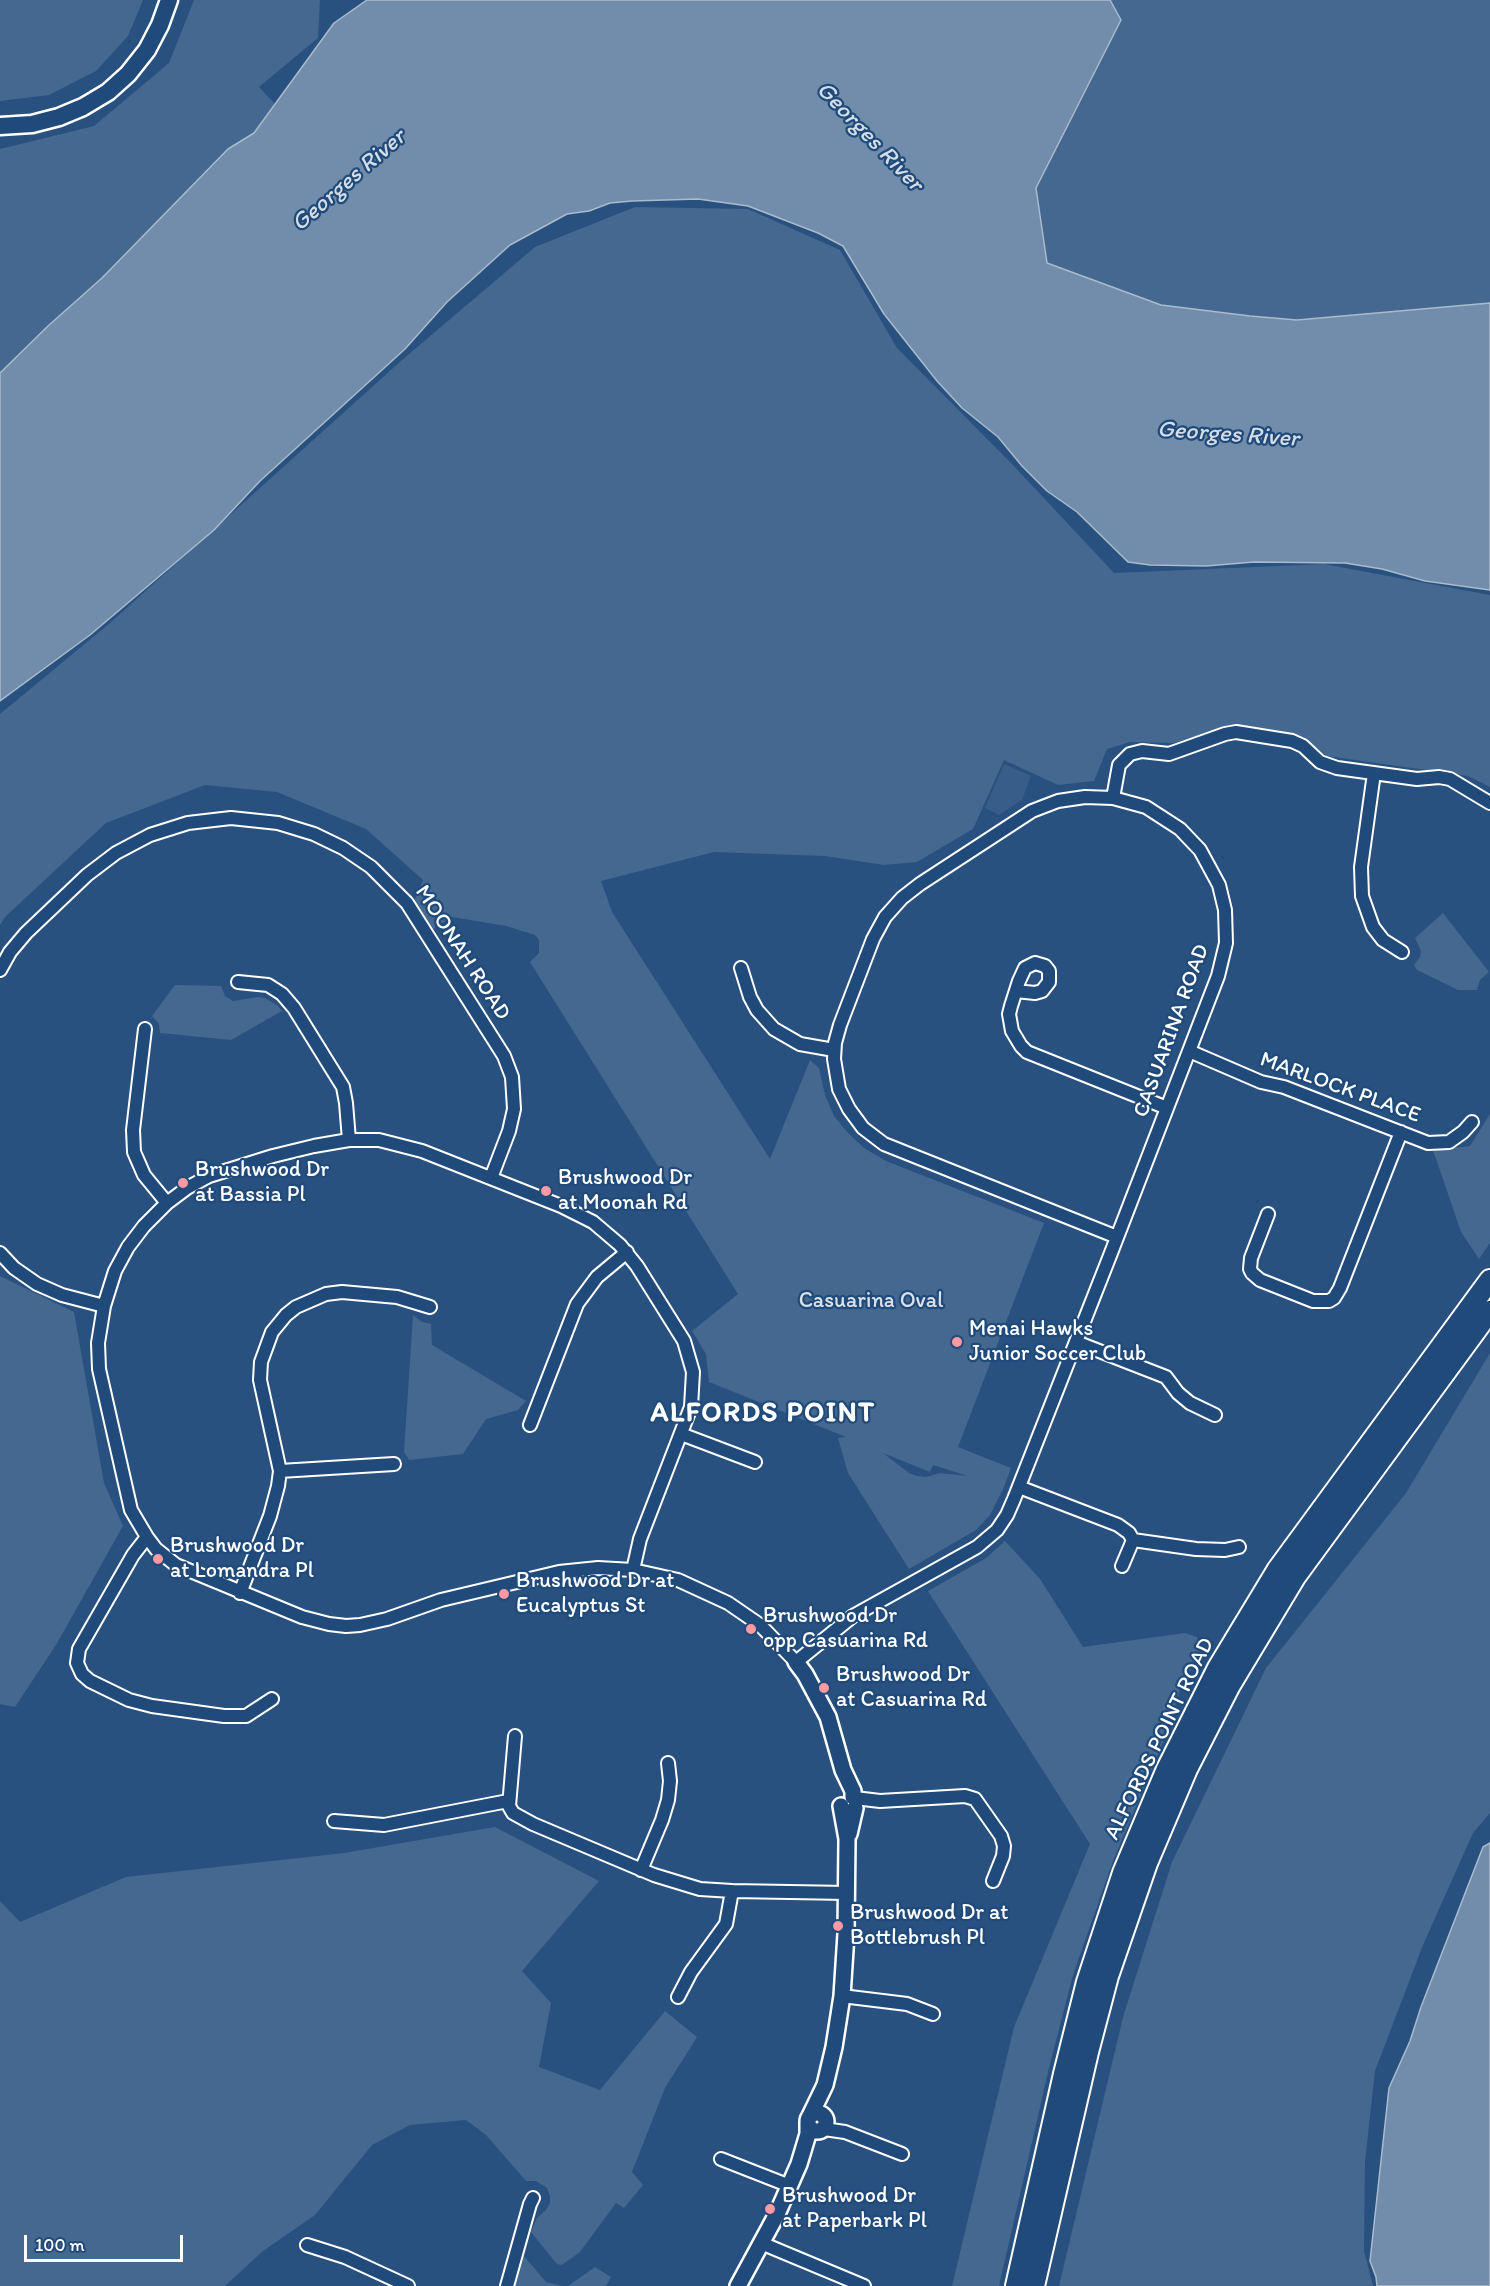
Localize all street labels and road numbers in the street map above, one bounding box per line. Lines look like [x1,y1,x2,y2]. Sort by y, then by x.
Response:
street label: MOONAH ROAD [409,881,515,1025]
street label: CASUARINA ROAD [1128,941,1216,1121]
street label: MARLOCK PLACE [1256,1047,1424,1129]
street label: ALFORDS POINT ROAD [1100,1634,1220,1844]

